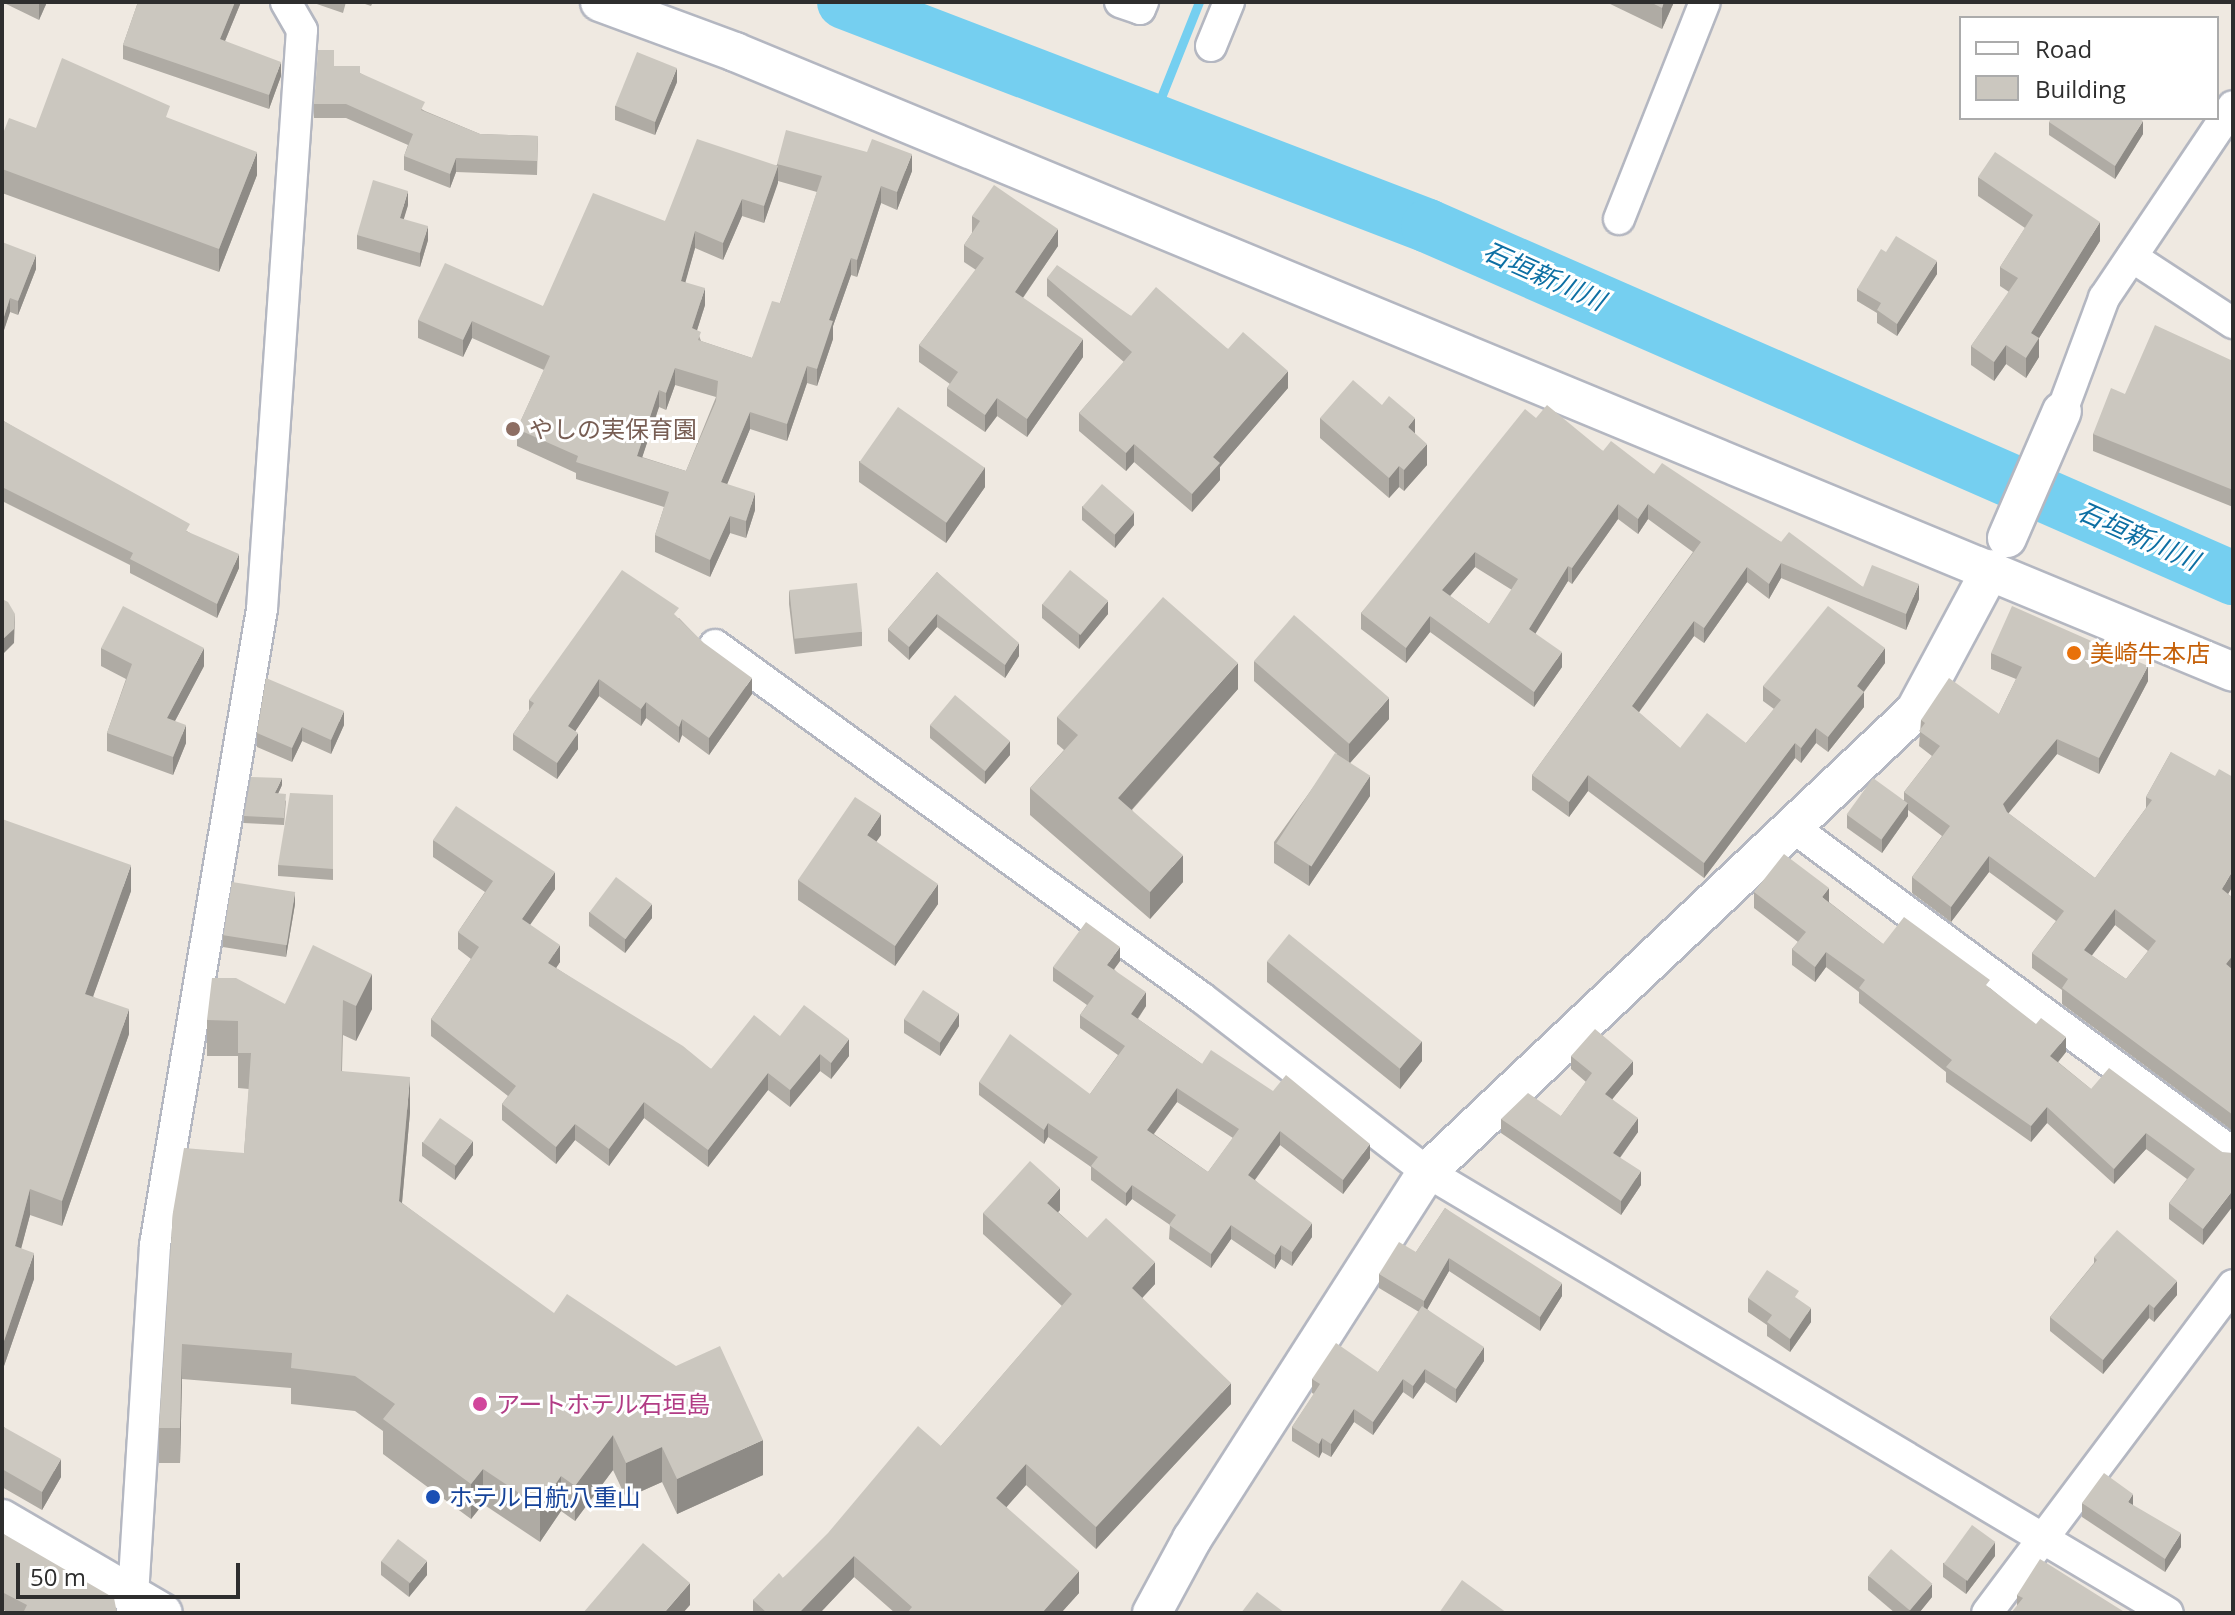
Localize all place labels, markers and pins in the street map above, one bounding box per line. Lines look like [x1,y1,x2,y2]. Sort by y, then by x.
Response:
place label: やしの実保育園 [529,415,697,443]
marker: やしの実保育園 [504,420,522,438]
place label: 美崎牛本店 [2090,639,2210,667]
marker: 美崎牛本店 [2065,644,2083,662]
place label: アートホテル石垣島 [496,1390,711,1418]
marker: アートホテル石垣島 [471,1395,489,1413]
place label: ホテル日航八重山 [449,1483,641,1511]
marker: ホテル日航八重山 [424,1488,442,1506]

